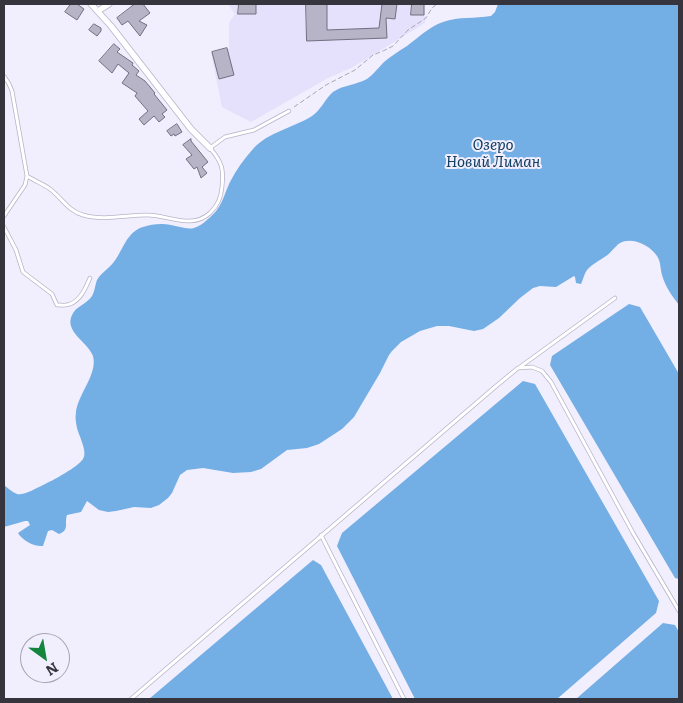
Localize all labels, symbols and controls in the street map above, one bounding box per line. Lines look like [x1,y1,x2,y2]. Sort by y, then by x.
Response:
water label: Озеро Новий Лиман [446,137,540,172]
north arrow [20,633,70,683]
text: N [42,658,63,681]

